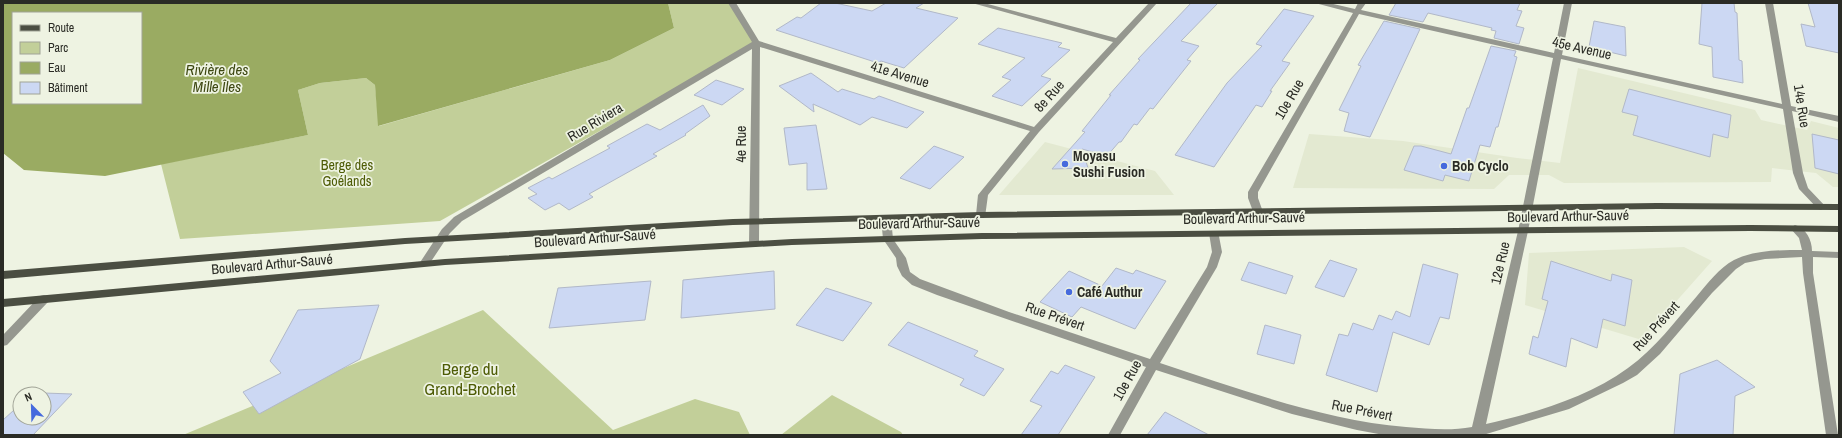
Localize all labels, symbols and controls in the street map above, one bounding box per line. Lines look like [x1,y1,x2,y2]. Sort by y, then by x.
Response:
legend [12,12,142,104]
text: Route [48,20,74,36]
street label: 45e Avenue [1551,32,1613,64]
text: Parc [48,40,68,56]
street label: 41e Avenue [868,57,932,91]
water label: Rivière des Mille Îles [186,59,248,97]
text: Eau [48,60,66,76]
street label: 8e Rue [1030,76,1068,116]
street label: 10e Rue [1270,76,1308,122]
text: Bâtiment [48,80,88,96]
street label: 14e Rue [1790,83,1814,129]
street label: Rue Riviera [564,98,626,145]
street label: 4e Rue [732,125,750,163]
place label: Moyasu Sushi Fusion [1073,147,1145,181]
park label: Berge des Goélands [321,156,373,190]
place label: Bob Cyclo [1452,157,1509,175]
marker: Moyasu Sushi Fusion [1060,159,1070,169]
marker: Bob Cyclo [1439,161,1449,171]
street label: Boulevard Arthur-Sauvé [1507,206,1629,226]
street label: Boulevard Arthur-Sauvé [1183,208,1305,228]
street label: Boulevard Arthur-Sauvé [858,213,980,233]
street label: Boulevard Arthur-Sauvé [534,225,656,251]
street label: 12e Rue [1486,240,1514,286]
street label: Boulevard Arthur-Sauvé [211,250,333,278]
place label: Café Authur [1077,283,1143,301]
marker: Café Authur [1064,287,1074,297]
street label: Rue Prévert [1629,297,1683,355]
street label: Rue Prévert [1023,298,1087,334]
park label: Berge du Grand-Brochet [424,357,516,400]
street label: 10e Rue [1109,357,1145,403]
north arrow [12,386,52,426]
text: N [22,389,34,405]
street label: Rue Prévert [1330,395,1394,425]

